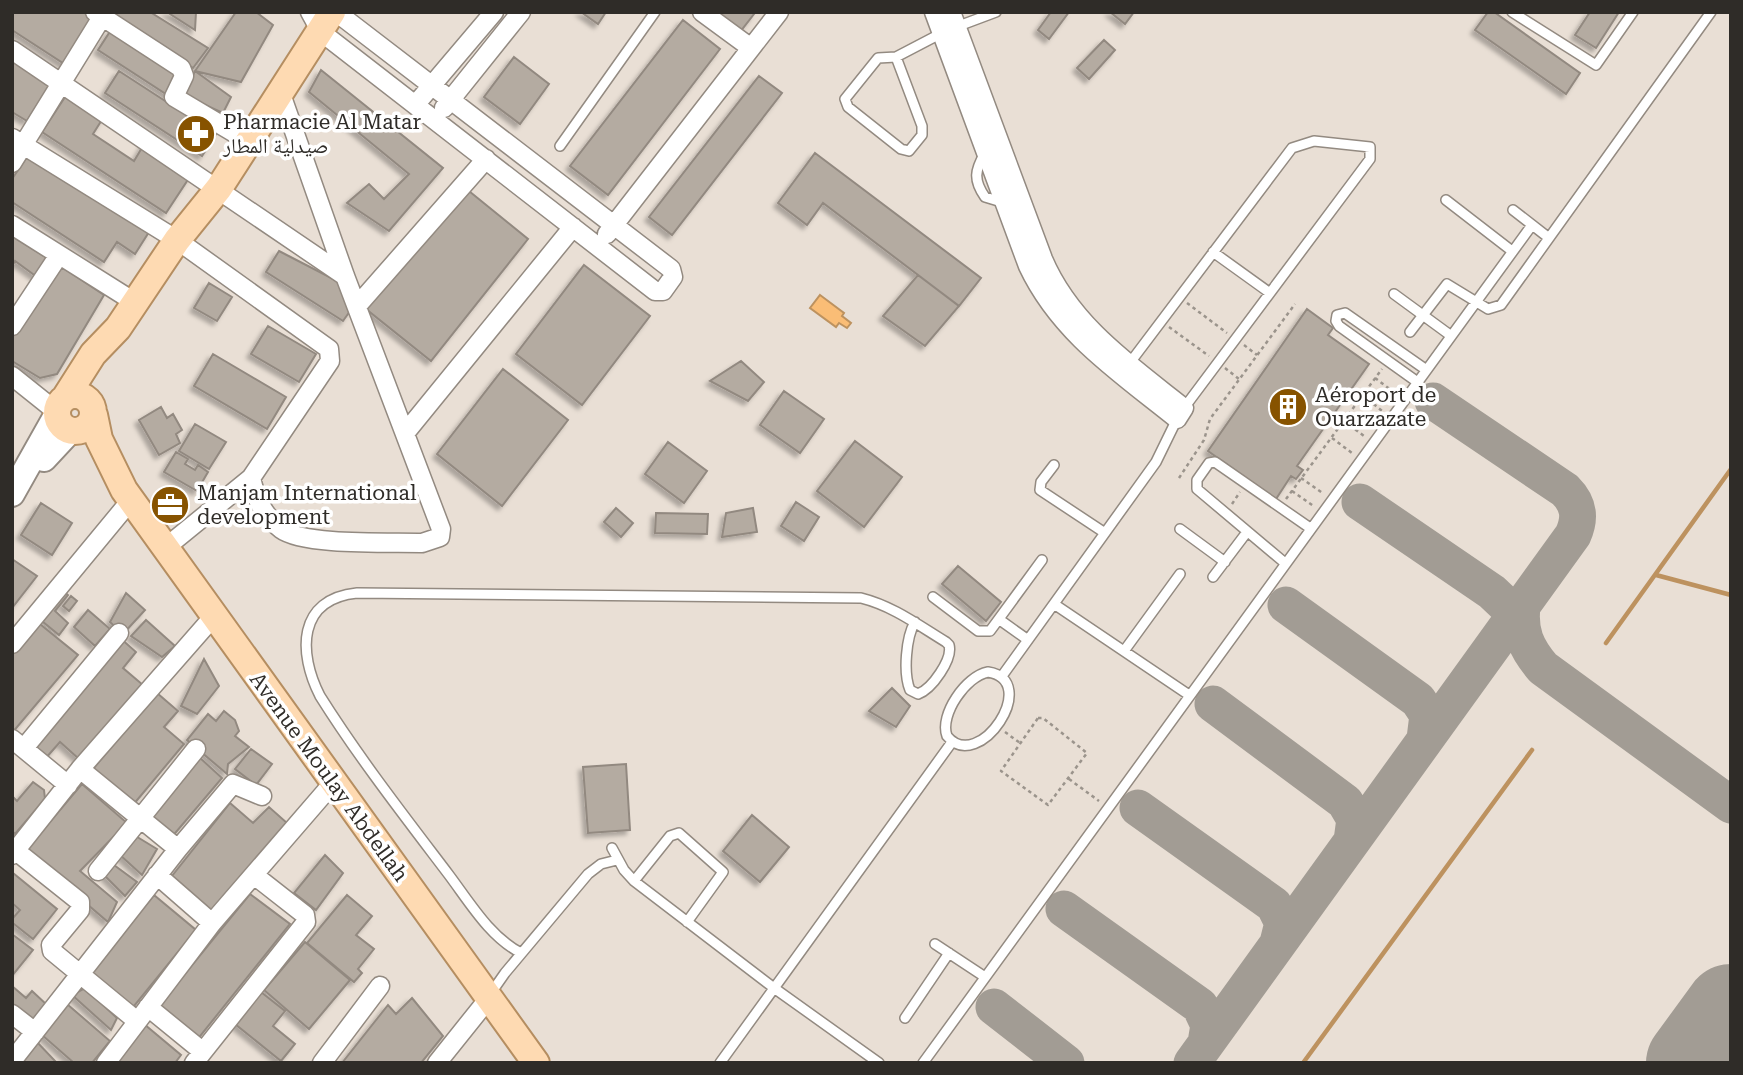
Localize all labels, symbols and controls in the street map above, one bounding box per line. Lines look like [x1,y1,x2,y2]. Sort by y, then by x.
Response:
place label: Pharmacie Al Matar صيدلية المطار [222,110,421,158]
pharmacy icon: Pharmacie Al Matar صيدلية المطار [175,113,217,155]
place label: Aéroport de Ouarzazate [1315,383,1436,431]
building icon: Aéroport de Ouarzazate [1267,386,1309,428]
place label: Manjam International development [197,481,417,529]
office icon: Manjam International development [149,484,191,526]
street label: Avenue Moulay Abdellah [245,668,413,887]

